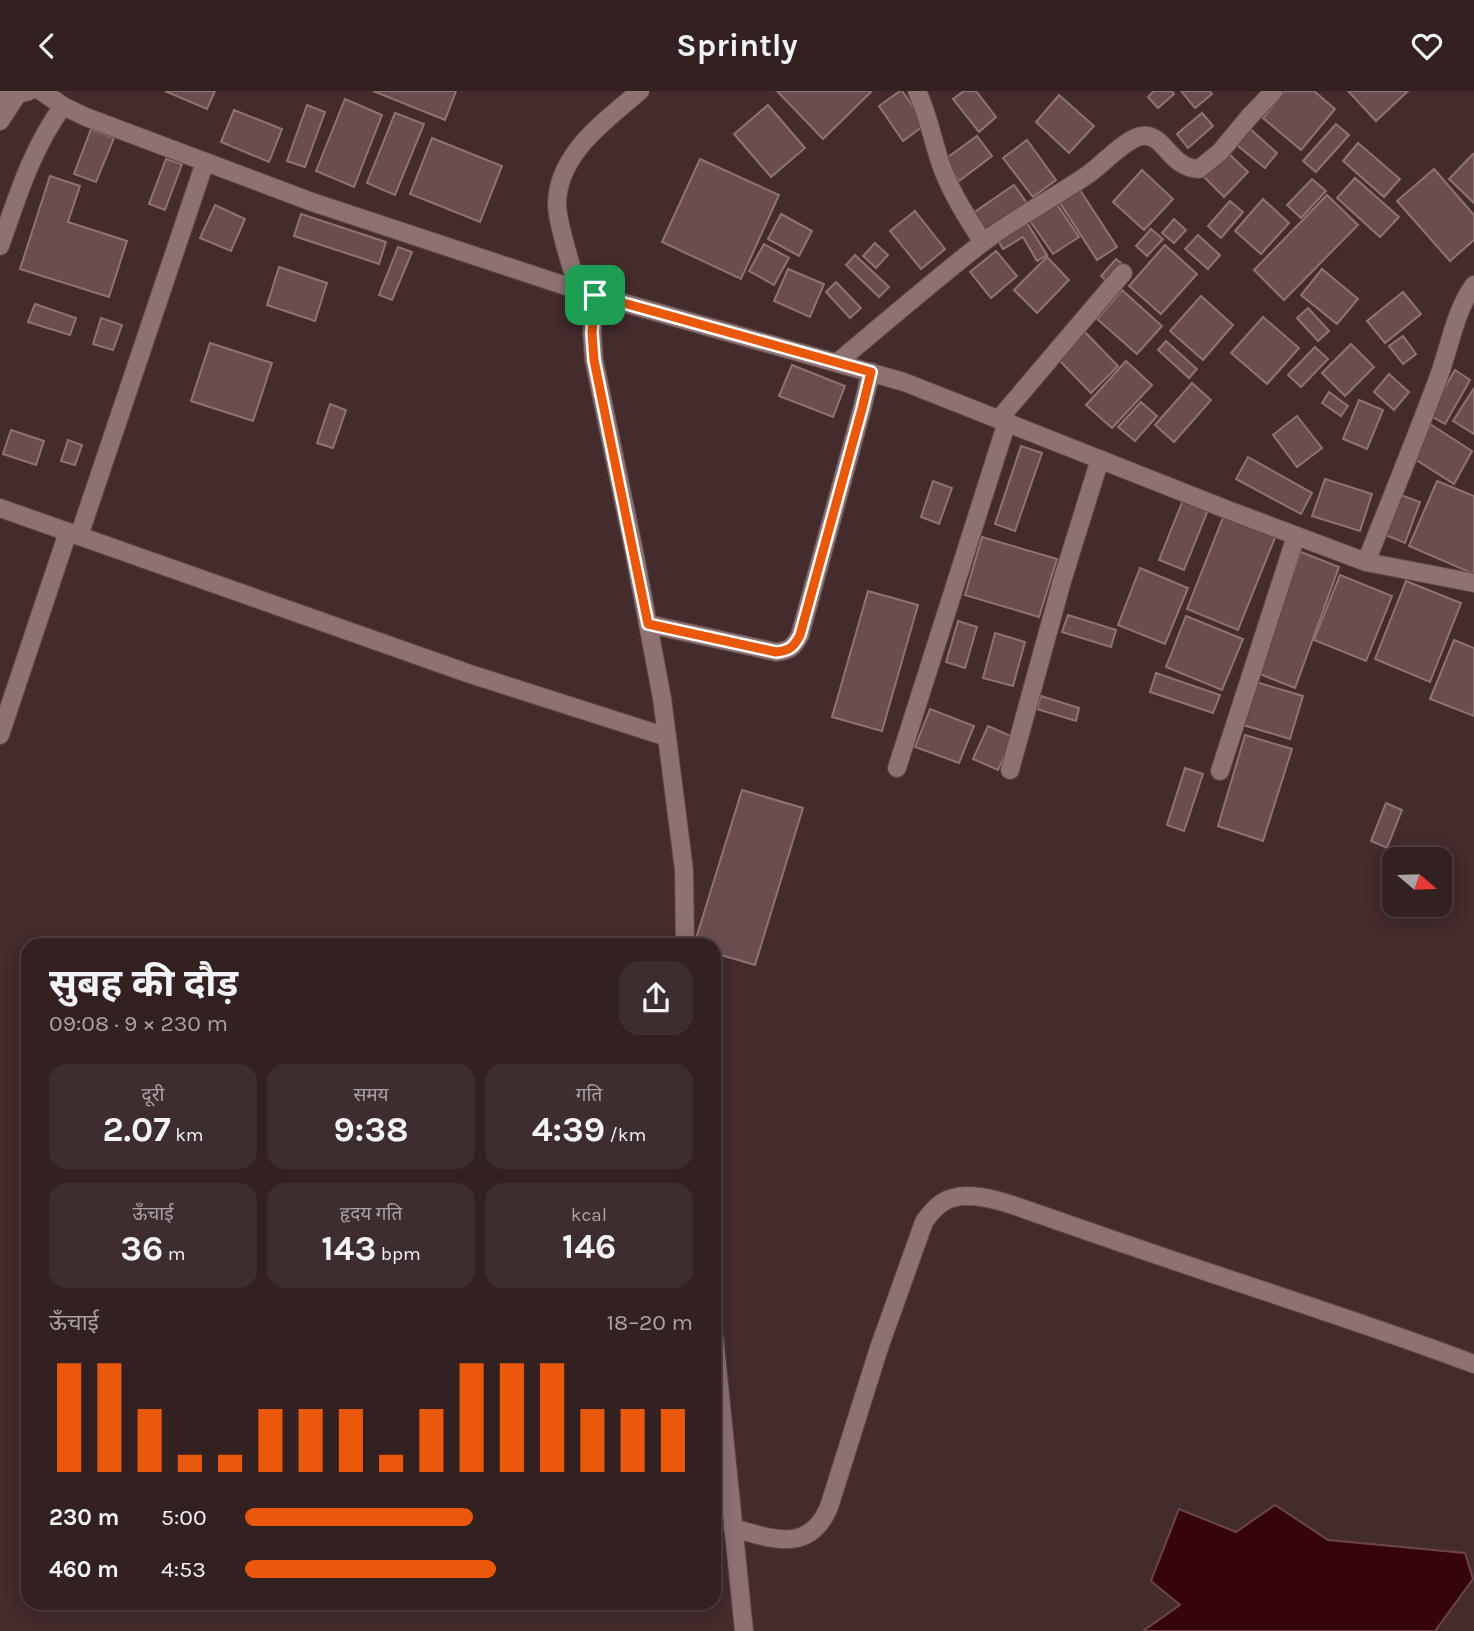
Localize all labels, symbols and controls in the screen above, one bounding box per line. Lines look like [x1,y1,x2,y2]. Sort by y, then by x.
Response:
icon: back [28,27,66,65]
text: Sprintly [676,27,798,64]
icon: heart [1408,27,1446,65]
pin [565,265,625,325]
icon: arrive [576,276,614,314]
north arrow [1382,847,1452,917]
map controls [1382,847,1452,917]
text: सुबह की दौड़ [49,961,238,1006]
button: share [619,961,693,1035]
text: 09:08 · 9 × 230 m [49,1010,228,1037]
text: दूरी [142,1084,164,1106]
text: समय [353,1084,389,1106]
text: गति [576,1084,602,1106]
text: 2.07 [102,1109,171,1150]
text: 9:38 [333,1109,409,1150]
text: 4:39 [532,1109,605,1150]
text: km [171,1124,204,1146]
text: /km [605,1124,646,1146]
text: ऊँचाई [132,1203,174,1225]
text: हृदय गति [340,1203,402,1225]
text: kcal [571,1204,607,1226]
text: 146 [562,1226,616,1267]
text: 36 [120,1228,163,1269]
text: 143 [321,1228,376,1269]
text: m [163,1243,186,1265]
text: bpm [376,1243,421,1265]
text: ऊँचाई [49,1309,99,1336]
text: 18–20 m [606,1309,693,1336]
text: 230 m [49,1504,119,1531]
text: 5:00 [161,1504,207,1531]
text: 460 m [49,1556,119,1583]
text: 4:53 [161,1556,206,1583]

